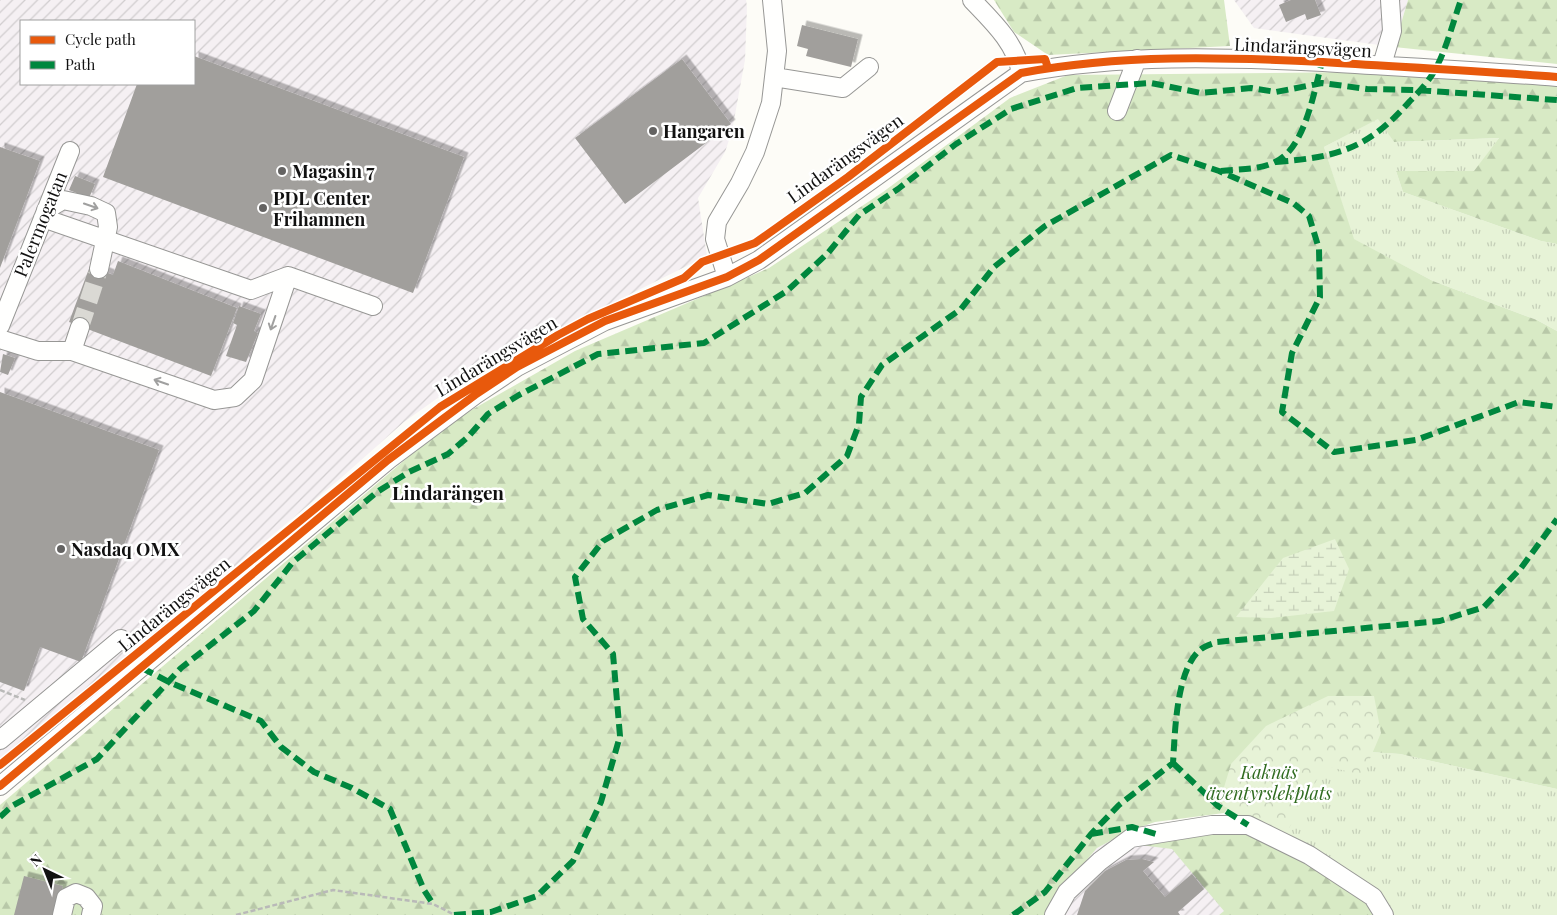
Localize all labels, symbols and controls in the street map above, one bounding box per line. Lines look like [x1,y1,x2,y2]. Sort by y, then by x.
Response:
legend [20,20,195,85]
text: Cycle path [65,29,136,49]
street label: Lindarängsvägen [1234,31,1373,63]
text: Path [65,54,95,74]
street label: Lindarängsvägen [782,108,908,208]
place label: Hangaren [663,119,745,143]
marker: Hangaren [647,125,659,137]
place label: Magasin 7 [292,159,375,183]
marker: Magasin 7 [276,165,288,177]
street label: Palermogatan [8,167,72,280]
place label: PDL Center Frihamnen [273,186,370,231]
one-way arrow [83,202,98,211]
marker: PDL Center Frihamnen [257,202,269,214]
street label: Lindarängsvägen [431,310,561,402]
one-way arrow [268,314,277,330]
one-way arrow [154,377,170,386]
district label: Lindarängen [392,479,504,505]
place label: Nasdaq OMX [71,537,180,561]
marker: Nasdaq OMX [55,543,67,555]
street label: Lindarängsvägen [113,551,235,657]
park label: Kaknäs äventyrslekplats [1206,760,1332,805]
north arrow [20,845,70,895]
text: N [26,850,46,871]

